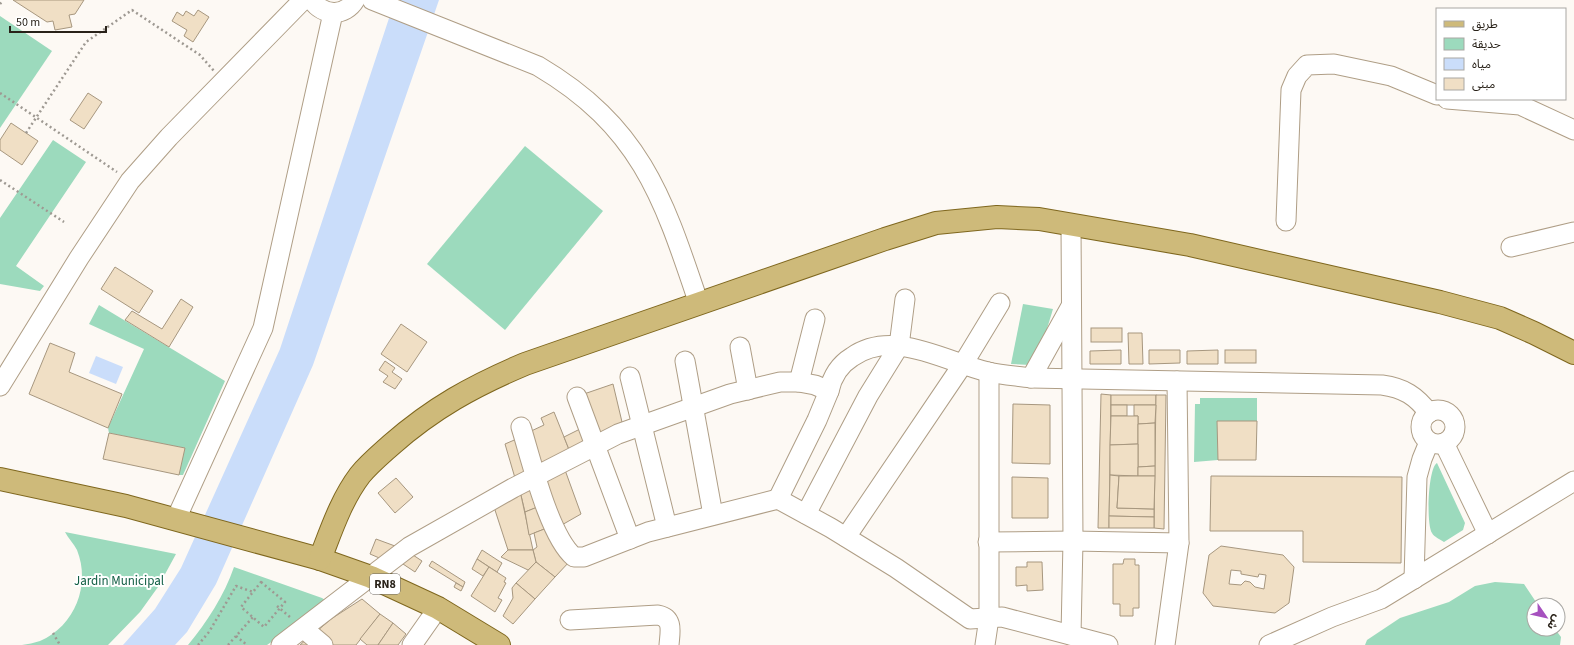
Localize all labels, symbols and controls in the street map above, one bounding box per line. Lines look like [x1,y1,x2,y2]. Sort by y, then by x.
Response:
scale bar [10,8,106,34]
legend [1436,8,1566,100]
text: 50 m [16,14,40,31]
text: طريق [1472,16,1498,33]
text: حديقة [1472,36,1501,53]
text: مياه [1472,56,1491,73]
text: مبنى [1472,76,1495,93]
park label: Jardin Municipal [74,572,164,590]
road number: RN8 [370,574,400,594]
north arrow [1526,597,1566,637]
text: ش [1543,612,1564,633]

